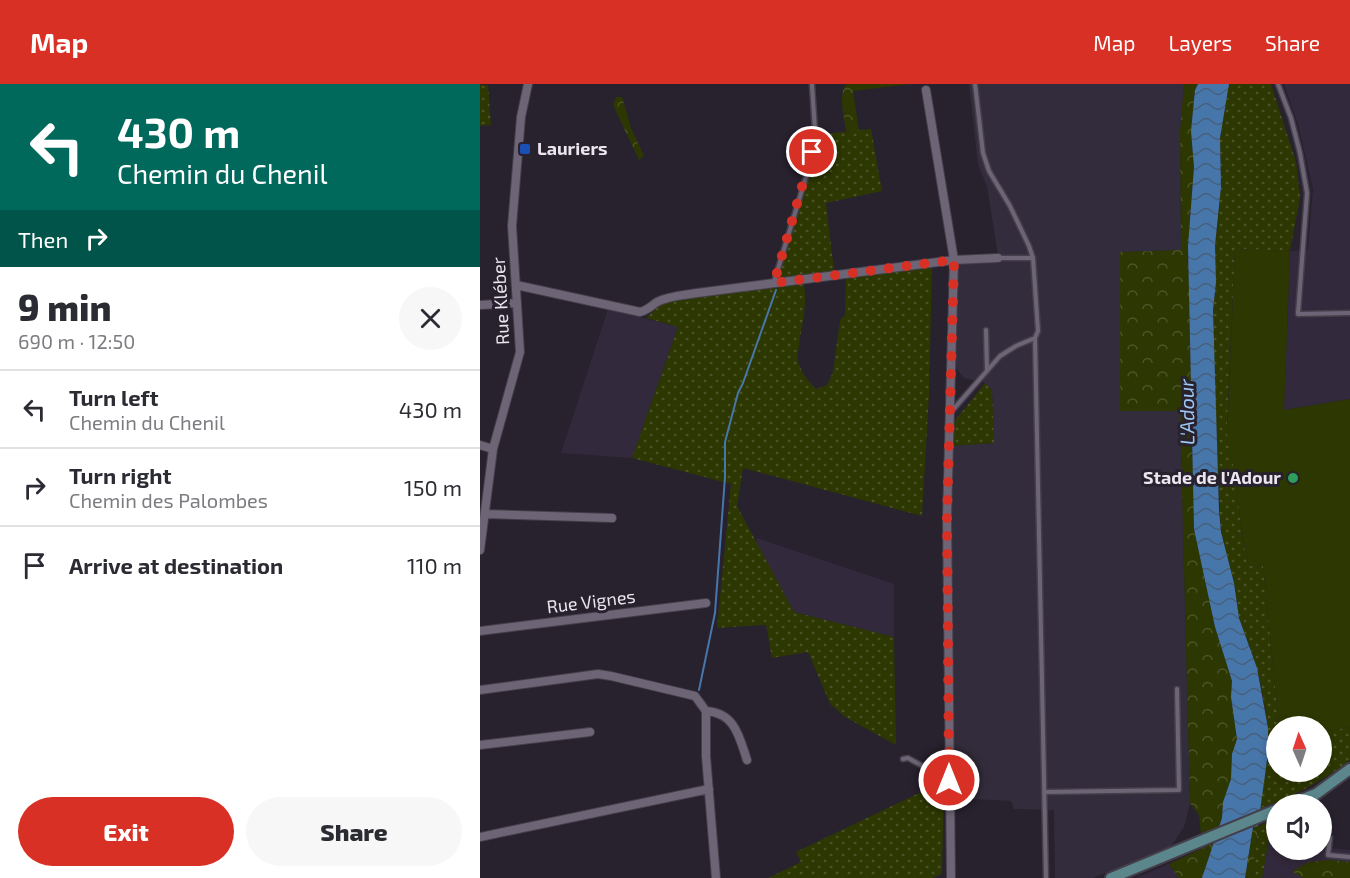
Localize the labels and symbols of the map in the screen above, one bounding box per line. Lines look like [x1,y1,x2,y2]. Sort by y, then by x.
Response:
pin [786,126,837,177]
place label: Lauriers [537,137,608,159]
marker: Lauriers [518,142,532,156]
street label: Rue Kléber [487,257,513,345]
water label: L'Adour [1173,378,1199,445]
place label: Stade de l'Adour [1143,466,1281,488]
marker: Stade de l'Adour [1286,471,1300,485]
street label: Rue Vignes [545,585,637,617]
north arrow [1266,716,1332,782]
position arrow [917,748,981,812]

